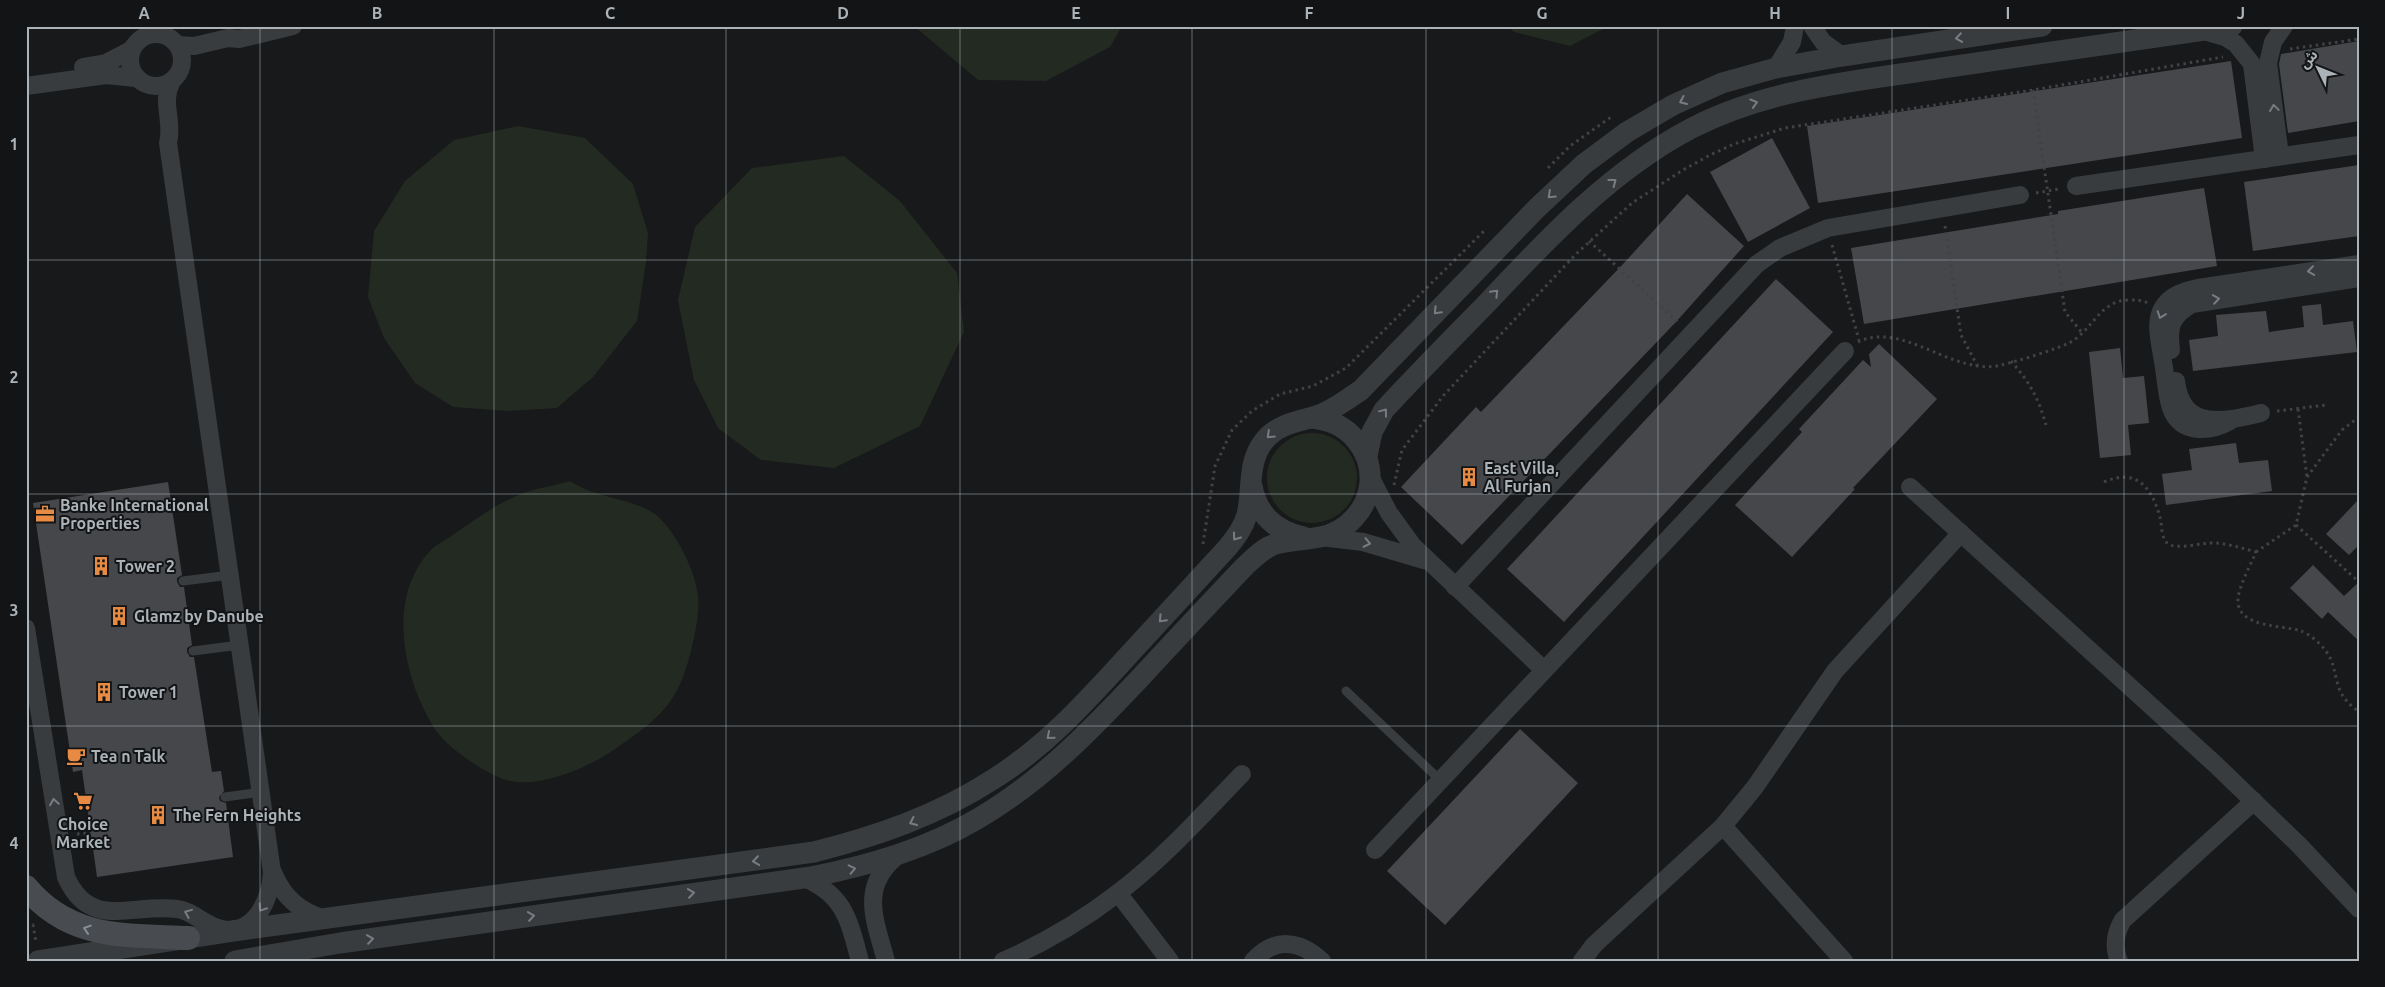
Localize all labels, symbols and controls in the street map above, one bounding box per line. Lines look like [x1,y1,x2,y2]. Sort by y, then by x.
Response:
text: A [138,4,150,22]
text: B [372,4,382,22]
text: C [605,4,615,22]
text: D [837,4,849,22]
text: E [1071,4,1081,22]
text: F [1305,4,1314,22]
text: G [1536,4,1548,22]
text: H [1769,4,1781,22]
text: I [2006,4,2010,22]
text: J [2237,4,2245,22]
one-way arrow [1955,33,1964,43]
north arrow [2292,42,2342,92]
text: ش [2296,47,2321,72]
one-way arrow [1679,95,1688,105]
one-way arrow [1749,99,1758,109]
one-way arrow [2269,104,2279,112]
text: 1 [9,135,19,153]
one-way arrow [1607,179,1616,187]
one-way arrow [1548,189,1557,198]
one-way arrow [2306,265,2314,276]
one-way arrow [1489,290,1498,299]
one-way arrow [2213,294,2221,305]
one-way arrow [1434,305,1443,314]
one-way arrow [2157,310,2167,318]
text: 2 [9,368,19,386]
one-way arrow [1378,408,1387,418]
one-way arrow [1267,429,1276,438]
place label: East Villa, Al Furjan [1484,459,1559,495]
building icon: East Villa, Al Furjan [1458,466,1480,488]
place label: Banke International Properties [60,496,209,532]
office icon: Banke International Properties [34,503,56,525]
one-way arrow [1233,531,1241,540]
one-way arrow [1362,537,1371,548]
building icon: Tower 2 [90,555,112,577]
place label: Tower 2 [116,557,175,575]
text: 3 [9,601,19,619]
building icon: Glamz by Danube [108,605,130,627]
place label: Glamz by Danube [134,607,264,625]
one-way arrow [1159,613,1168,622]
building icon: Tower 1 [93,681,115,703]
place label: Tower 1 [119,683,178,701]
one-way arrow [1047,730,1056,739]
cafe icon: Tea n Talk [65,745,87,767]
place label: Tea n Talk [91,747,165,765]
supermarket icon: Choice Market [72,790,94,812]
one-way arrow [49,798,60,806]
building icon: The Fern Heights [147,804,169,826]
place label: The Fern Heights [173,806,301,824]
place label: Choice Market [56,815,110,851]
one-way arrow [909,815,918,826]
text: 4 [9,834,19,852]
one-way arrow [751,855,759,866]
one-way arrow [847,864,856,875]
one-way arrow [688,888,696,899]
one-way arrow [259,903,269,912]
one-way arrow [184,909,193,919]
one-way arrow [527,911,535,922]
one-way arrow [84,924,92,934]
one-way arrow [365,934,374,944]

